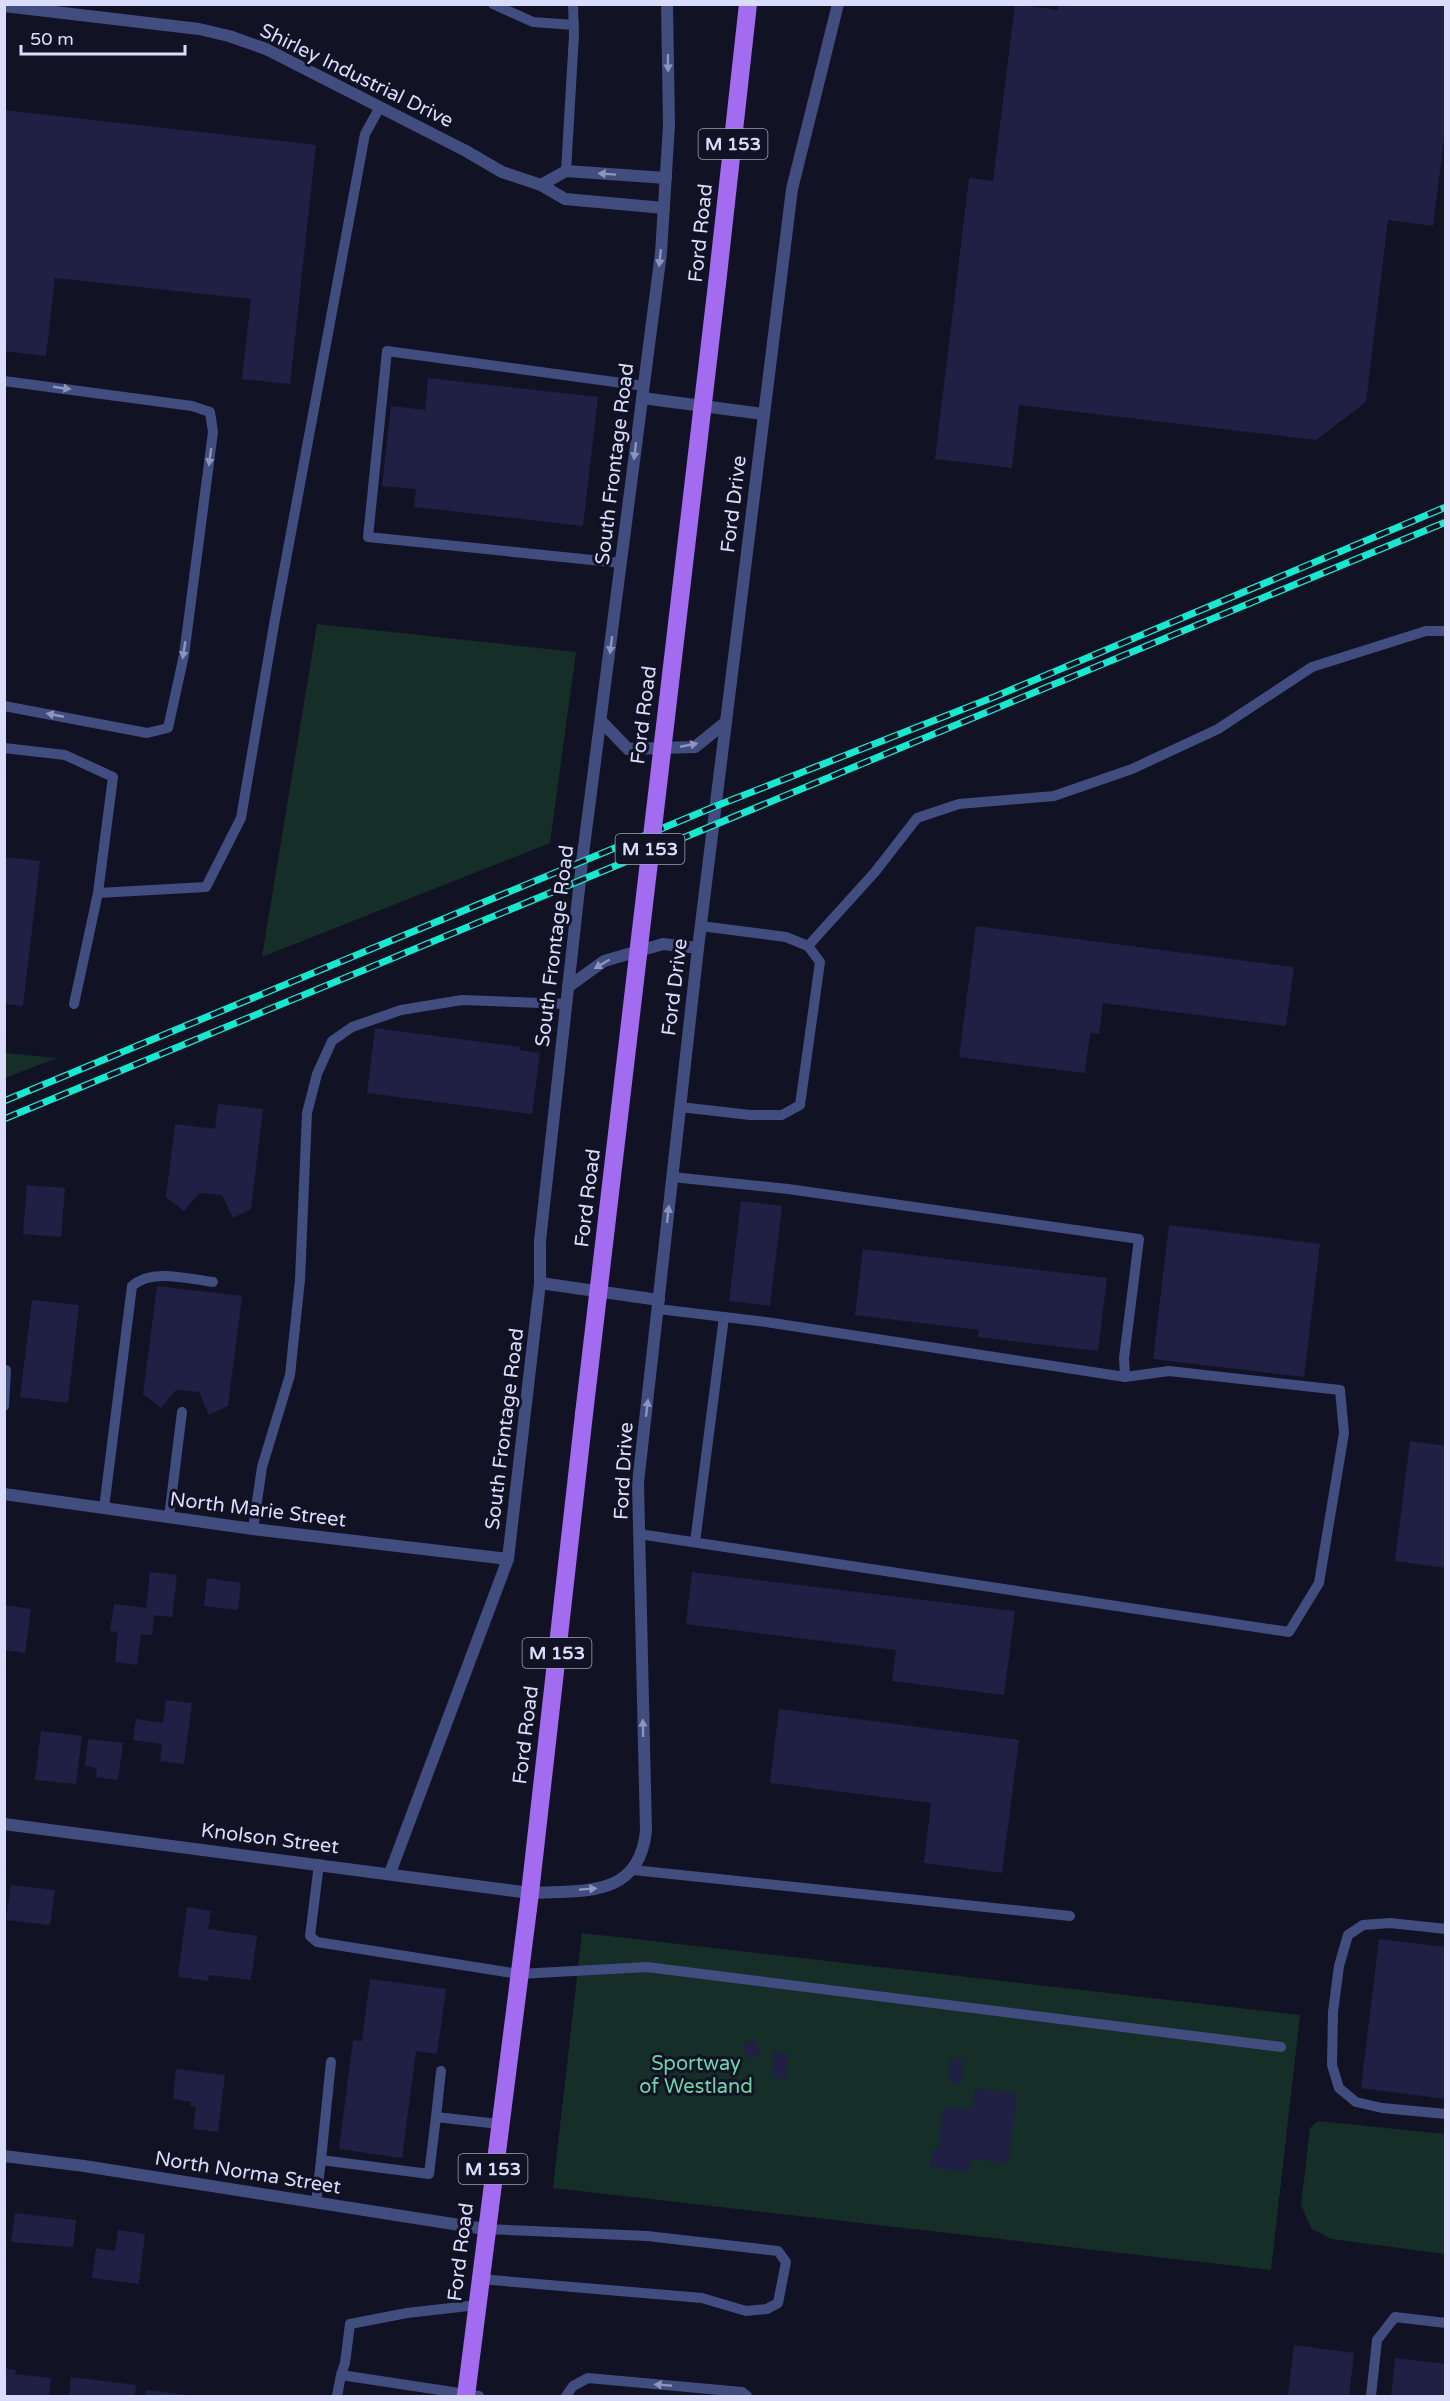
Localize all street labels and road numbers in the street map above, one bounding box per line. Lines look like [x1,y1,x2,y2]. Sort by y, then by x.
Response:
street label: Shirley Industrial Drive [256,19,457,133]
road number: M 153 [698,129,768,159]
street label: Ford Road [684,183,718,284]
street label: South Frontage Road [591,362,639,566]
street label: Ford Drive [716,454,752,554]
street label: Ford Road [626,665,662,766]
road number: M 153 [616,834,684,864]
street label: South Frontage Road [531,844,579,1048]
street label: Ford Drive [657,937,693,1037]
street label: Ford Road [570,1148,606,1249]
street label: South Frontage Road [481,1327,529,1531]
street label: Ford Drive [609,1422,639,1521]
street label: North Marie Street [168,1487,348,1533]
road number: M 153 [522,1638,592,1668]
street label: Ford Road [508,1685,544,1786]
street label: Knolson Street [199,1819,341,1859]
street label: North Norma Street [153,2146,343,2200]
road number: M 153 [458,2154,528,2184]
street label: Ford Road [443,2202,479,2303]

